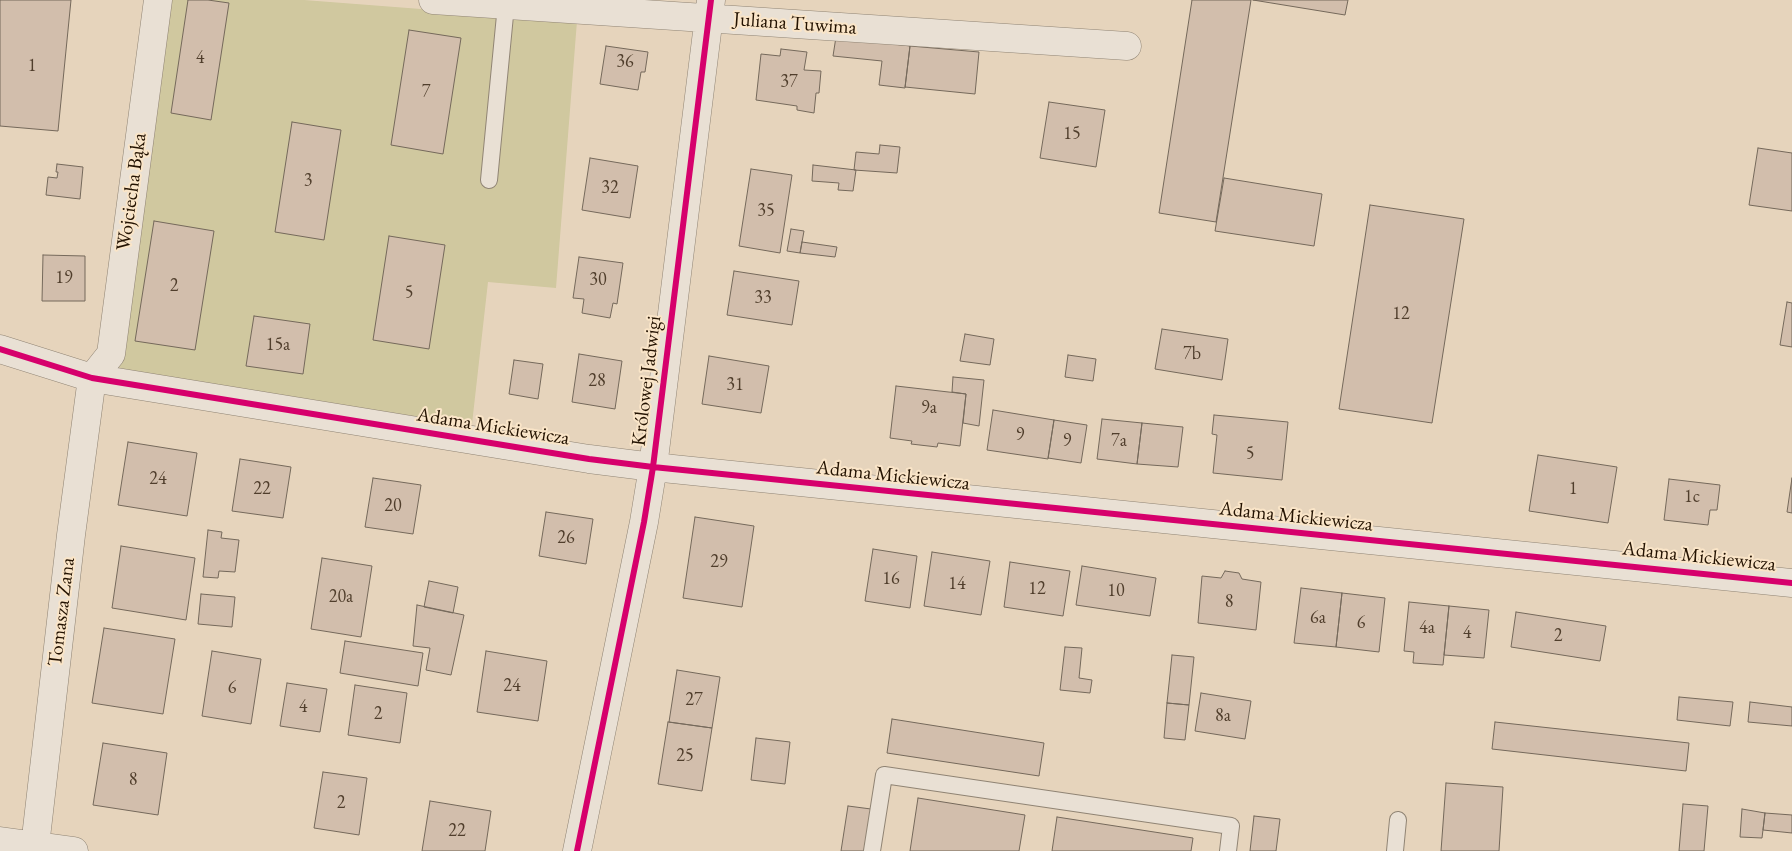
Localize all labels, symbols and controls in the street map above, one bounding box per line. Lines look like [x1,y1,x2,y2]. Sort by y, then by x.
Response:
street label: Juliana Tuwima [732,8,858,40]
house number: 4 [196,47,204,69]
house number: 36 [616,51,634,73]
house number: 1 [28,55,36,77]
house number: 37 [780,71,798,93]
house number: 7 [422,81,430,103]
house number: 15 [1063,123,1081,145]
street label: Wojciecha Bąka [112,131,152,253]
house number: 3 [304,170,312,192]
house number: 32 [601,177,619,199]
house number: 35 [757,200,775,222]
house number: 19 [55,267,73,289]
house number: 30 [589,269,607,291]
house number: 2 [170,275,178,297]
house number: 5 [405,282,413,304]
house number: 33 [754,287,772,309]
house number: 12 [1392,303,1410,325]
street label: Królowej Jadwigi [627,315,667,447]
house number: 15a [266,334,290,356]
house number: 7b [1183,343,1201,365]
house number: 28 [588,370,606,392]
house number: 31 [726,374,744,396]
house number: 9a [921,397,937,419]
street label: Adama Mickiewicza [415,403,571,451]
house number: 9 [1016,424,1024,446]
house number: 9 [1063,430,1071,452]
house number: 7a [1111,430,1127,452]
house number: 5 [1246,443,1254,465]
street label: Adama Mickiewicza [815,456,971,496]
house number: 24 [149,468,167,490]
house number: 22 [253,478,271,500]
house number: 1 [1569,478,1577,500]
house number: 1c [1684,486,1700,508]
house number: 20 [384,495,402,517]
street label: Adama Mickiewicza [1218,497,1374,537]
house number: 26 [557,527,575,549]
street label: Adama Mickiewicza [1621,537,1777,577]
house number: 29 [710,551,728,573]
street label: Tomasza Zana [43,556,81,668]
house number: 16 [882,568,900,590]
house number: 14 [948,573,966,595]
house number: 12 [1028,578,1046,600]
house number: 10 [1107,580,1125,602]
house number: 20a [329,586,353,608]
house number: 8 [1225,591,1233,613]
house number: 6a [1310,607,1326,629]
house number: 6 [1357,612,1365,634]
house number: 4a [1419,617,1435,639]
house number: 4 [1463,622,1471,644]
house number: 2 [1554,625,1562,647]
house number: 24 [503,675,521,697]
house number: 6 [228,677,236,699]
house number: 27 [685,689,703,711]
house number: 4 [299,696,307,718]
house number: 2 [374,703,382,725]
house number: 8a [1215,705,1231,727]
house number: 25 [676,745,694,767]
house number: 8 [129,769,137,791]
house number: 2 [337,792,345,814]
house number: 22 [448,820,466,842]

